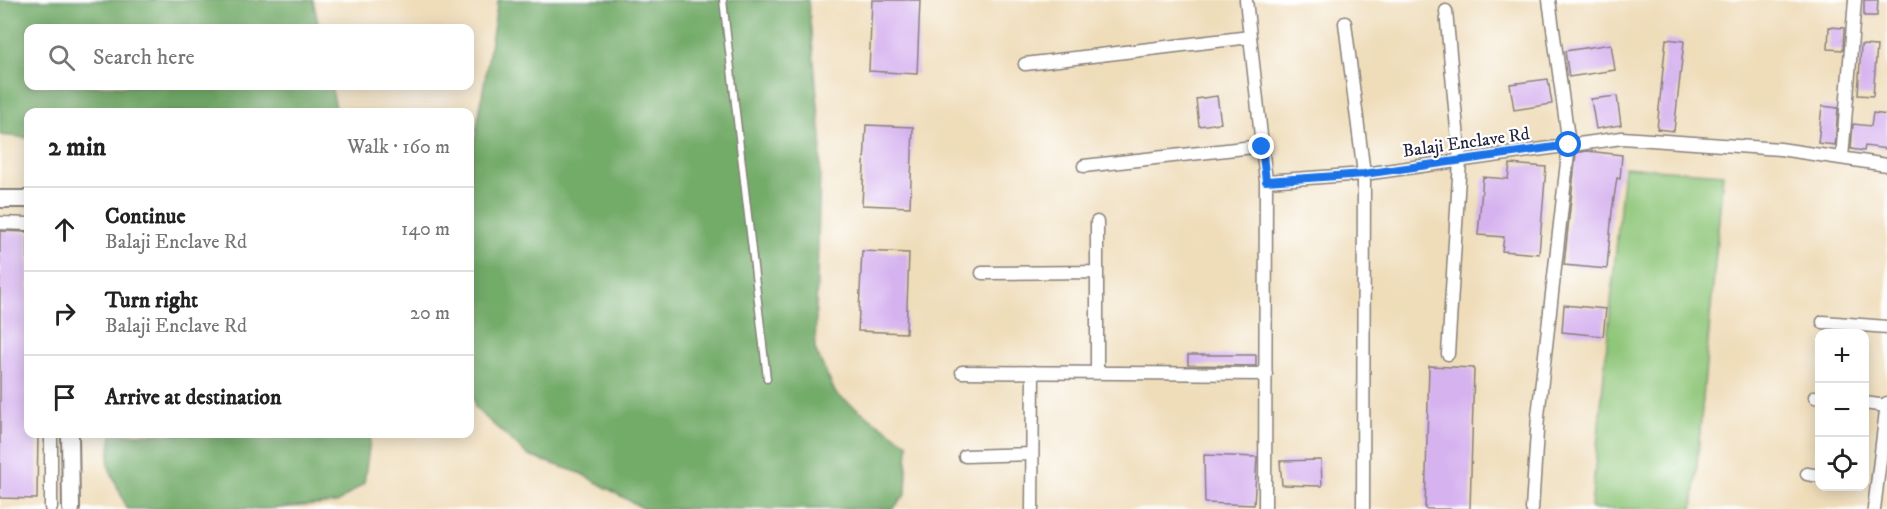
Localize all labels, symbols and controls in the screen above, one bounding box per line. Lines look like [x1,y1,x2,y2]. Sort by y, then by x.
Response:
search box [24,24,474,90]
icon: search [45,41,78,74]
text: Search here [93,44,195,71]
street label: Balaji Enclave Rd [1401,123,1531,163]
text: 2 min [48,131,106,164]
route start [1555,131,1581,157]
route end [1248,133,1274,159]
text: Walk · 160 m [347,135,450,160]
text: Continue [105,203,186,230]
icon: ahead [48,213,81,246]
text: 140 m [401,217,450,242]
text: Balaji Enclave Rd [105,230,247,255]
text: Turn right [105,287,198,314]
icon: right [48,297,81,330]
text: 20 m [410,301,450,326]
text: Balaji Enclave Rd [105,314,247,339]
map controls [1815,329,1869,491]
button: + [1815,329,1869,383]
icon: arrive [48,381,81,414]
button: − [1815,383,1869,437]
text: Arrive at destination [105,384,282,411]
button: locate [1815,437,1869,491]

